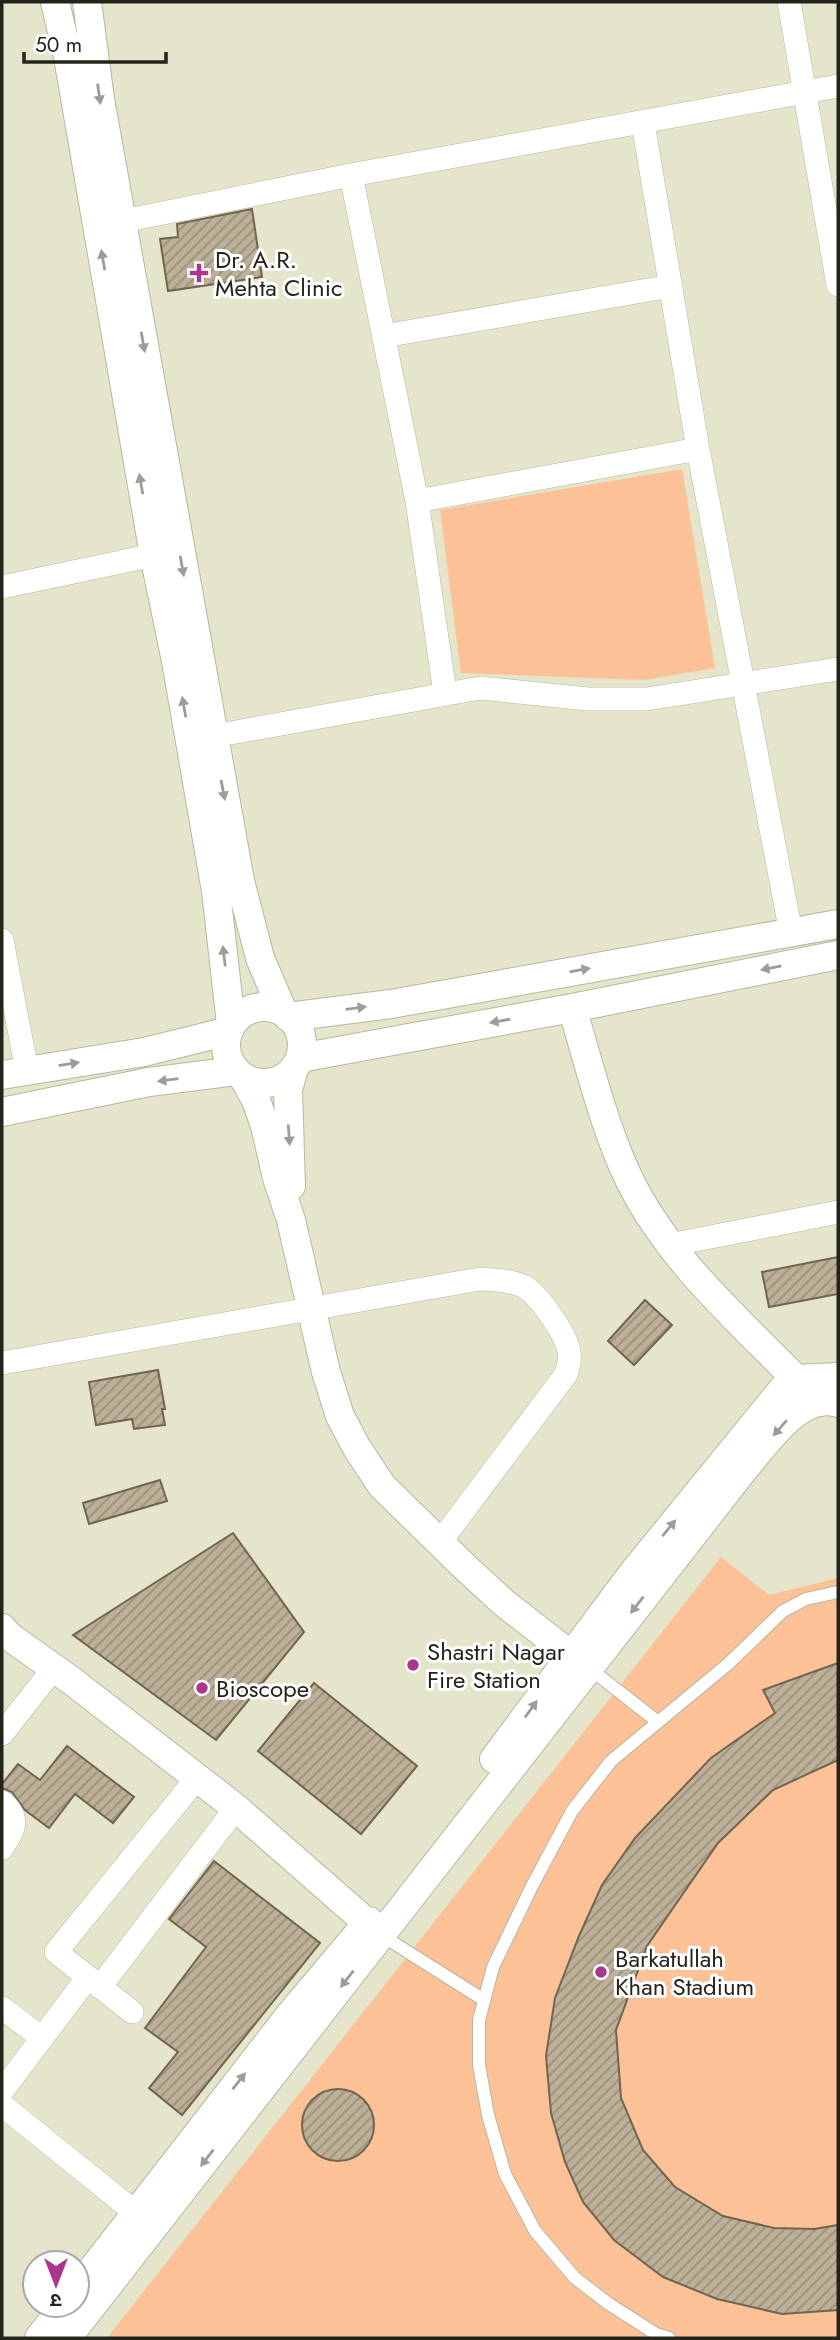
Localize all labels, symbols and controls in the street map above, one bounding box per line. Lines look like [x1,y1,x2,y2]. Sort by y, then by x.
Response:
scale bar [24,21,166,65]
text: 50 m [35,30,82,60]
one-way arrow [94,83,105,105]
place label: Dr. A.R. Mehta Clinic [215,242,342,305]
one-way arrow [97,249,108,271]
marker: Dr. A.R. Mehta Clinic [189,263,209,283]
one-way arrow [138,331,149,353]
one-way arrow [135,473,146,495]
one-way arrow [177,555,188,577]
one-way arrow [178,696,189,718]
one-way arrow [218,779,229,801]
one-way arrow [218,945,229,967]
one-way arrow [760,962,782,973]
one-way arrow [569,964,591,975]
one-way arrow [345,1003,367,1014]
one-way arrow [489,1016,511,1027]
one-way arrow [58,1058,80,1069]
one-way arrow [157,1074,179,1085]
one-way arrow [284,1124,295,1146]
one-way arrow [772,1419,788,1437]
one-way arrow [661,1520,676,1537]
one-way arrow [630,1596,644,1614]
place label: Shastri Nagar Fire Station [427,1634,566,1697]
marker: Shastri Nagar Fire Station [405,1657,421,1673]
place label: Bioscope [216,1671,309,1706]
marker: Bioscope [194,1680,210,1696]
one-way arrow [524,1700,538,1718]
place label: Barkatullah Khan Stadium [615,1941,754,2004]
marker: Barkatullah Khan Stadium [593,1964,609,1980]
one-way arrow [340,1969,355,1987]
one-way arrow [232,2072,247,2090]
one-way arrow [199,2148,214,2166]
north arrow [21,2249,91,2319]
text: उ [50,2287,62,2314]

